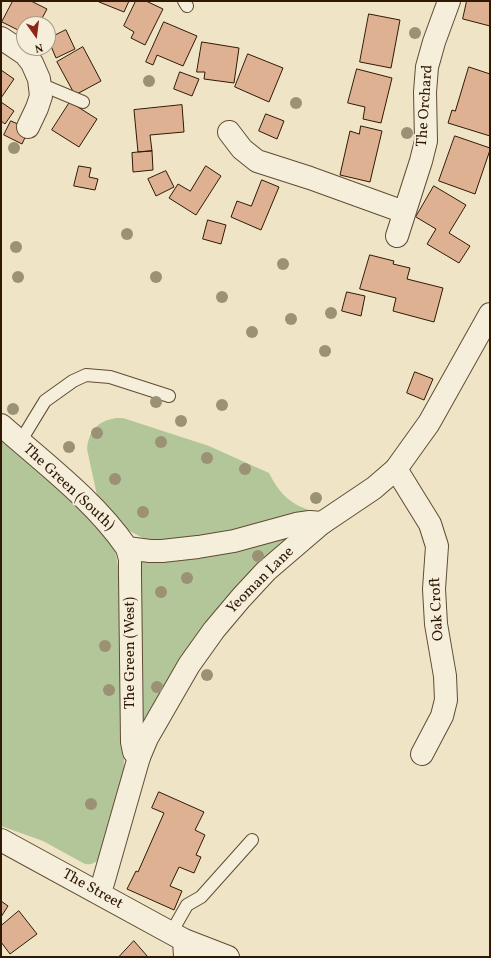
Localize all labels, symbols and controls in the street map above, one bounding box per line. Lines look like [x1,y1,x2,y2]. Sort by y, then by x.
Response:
north arrow [16,16,56,56]
text: N [33,39,44,55]
street label: The Orchard [414,64,438,148]
street label: The Green (South) [18,441,118,535]
street label: Yeoman Lane [224,544,298,618]
street label: Oak Croft [427,577,449,641]
street label: The Green (West) [122,597,140,709]
street label: The Street [58,866,126,914]

